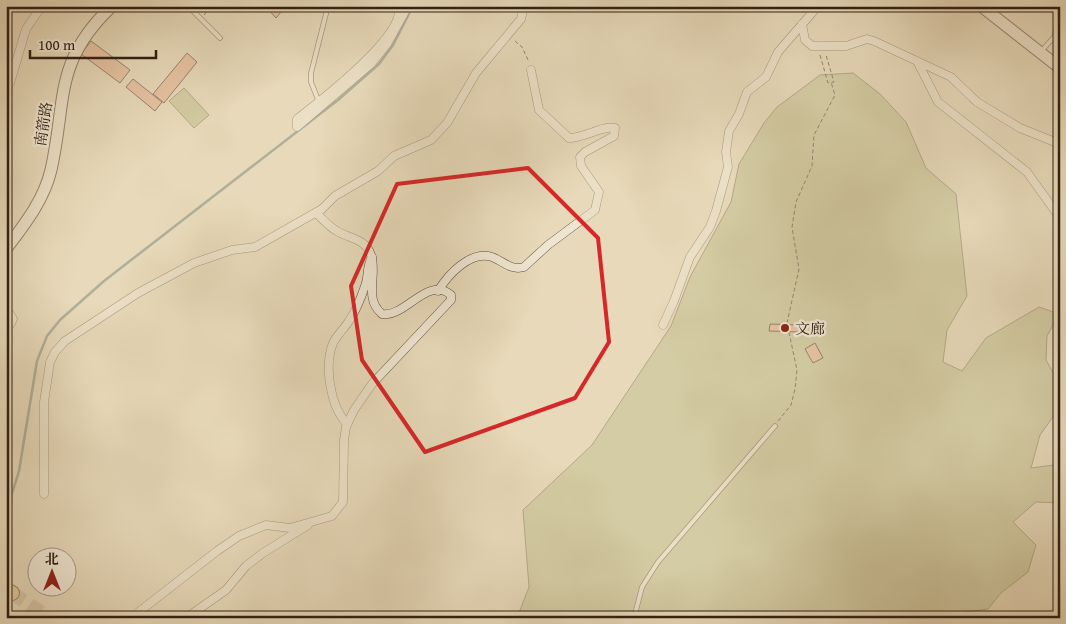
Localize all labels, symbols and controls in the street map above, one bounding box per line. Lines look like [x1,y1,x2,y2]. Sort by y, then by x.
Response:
scale bar [30,28,156,60]
text: 100 m [38,34,76,55]
street label: 南箭路 [29,100,57,148]
place label: 文廊 [795,318,825,339]
marker: 文廊 [779,322,791,334]
north arrow [28,546,78,596]
text: 北 [45,549,59,569]

